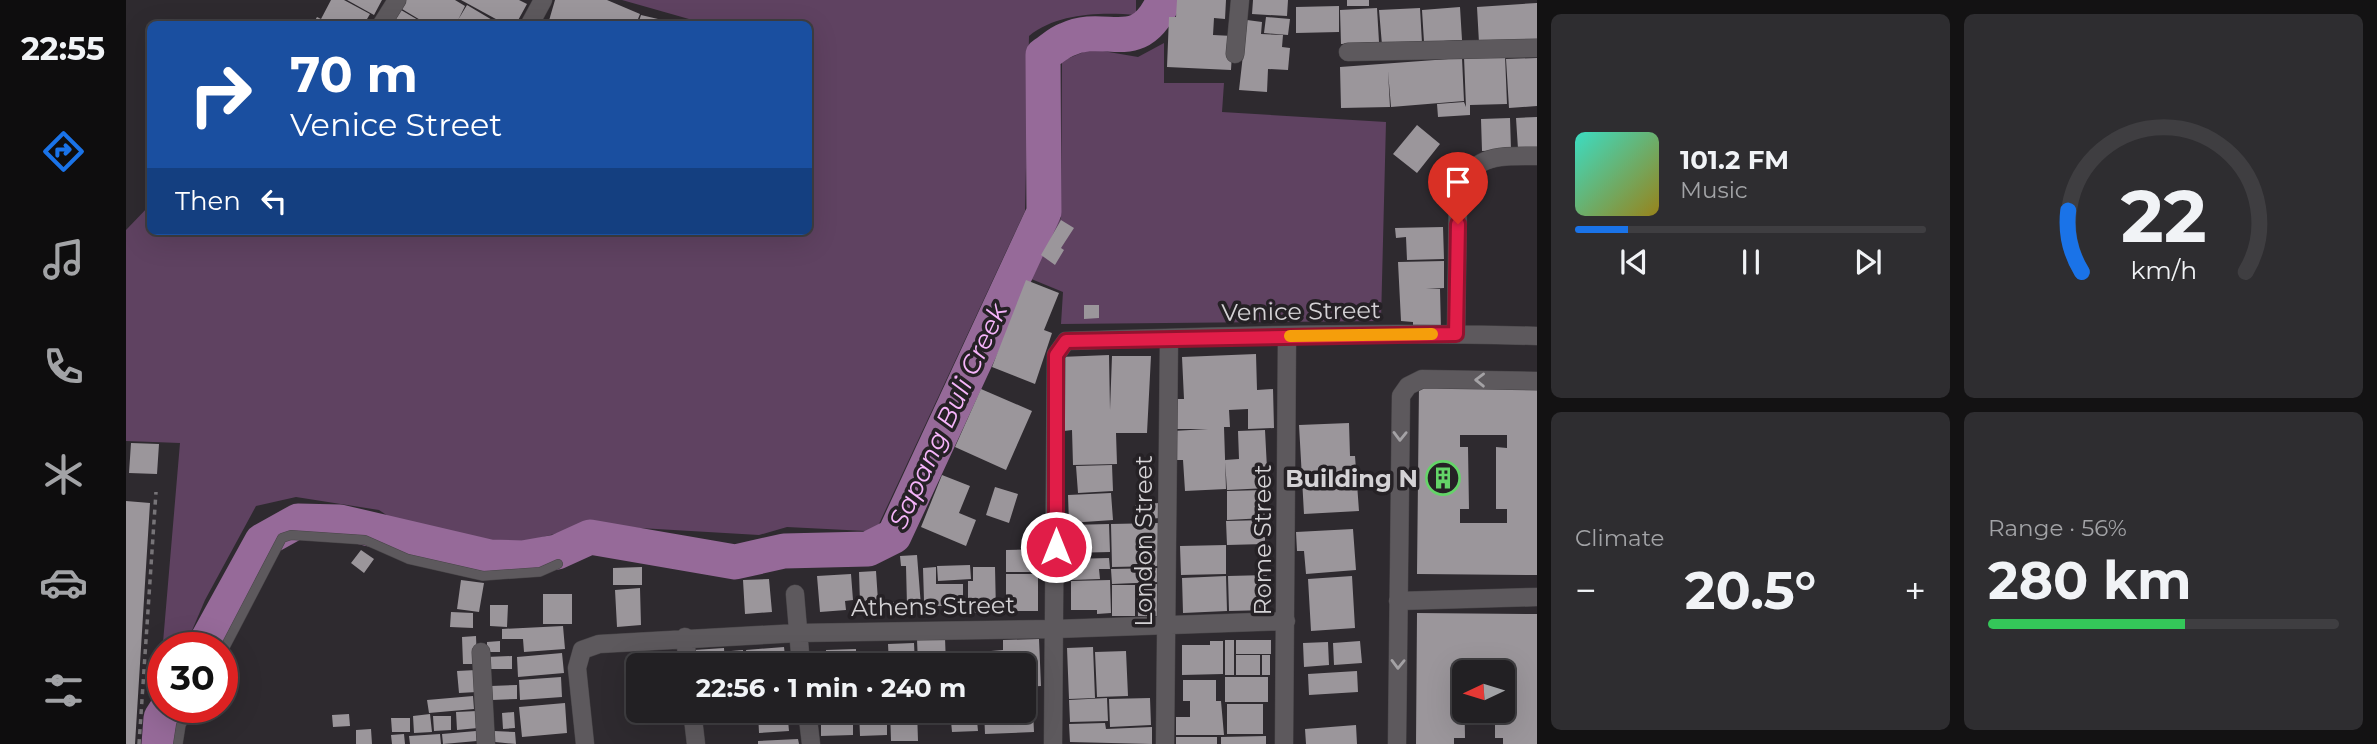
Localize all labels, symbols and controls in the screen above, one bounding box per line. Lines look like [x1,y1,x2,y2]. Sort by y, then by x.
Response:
text: 22:55 [21,29,105,68]
text: 70 m [290,45,418,104]
icon: right [175,49,266,140]
text: Venice Street [290,105,502,144]
icon: directions [39,127,88,176]
text: 101.2 FM [1680,144,1789,176]
pin [1428,152,1488,224]
icon: arrive [1439,163,1477,201]
text: 22 [2121,173,2206,261]
text: Music [1680,176,1748,204]
icon: left [255,182,293,220]
text: Then [175,185,241,217]
icon: music [39,235,88,284]
icon: previous [1615,243,1653,281]
icon: pause [1732,243,1770,281]
icon: next [1849,243,1887,281]
text: km/h [2130,255,2197,285]
street label: Venice Street [1221,295,1381,327]
water label: Sapang Buli Creek [882,297,1015,534]
icon: phone [39,342,88,391]
one-way arrow [1474,372,1484,388]
one-way arrow [1392,432,1408,442]
icon: climate [39,450,88,499]
street label: London Street [1129,455,1158,627]
building icon: Building N [1424,459,1462,497]
street label: Rome Street [1248,464,1277,616]
place label: Building N [1285,464,1418,493]
position arrow [1019,510,1093,584]
text: Range · 56% [1988,514,2127,542]
text: Climate [1575,524,1664,552]
text: 280 km [1988,549,2191,612]
icon: car [39,558,88,607]
text: 20.5° [1685,559,1816,622]
text: − [1575,567,1597,614]
text: + [1904,567,1926,614]
street label: Athens Street [851,590,1016,622]
speed limit sign: 30 [147,632,238,723]
one-way arrow [1390,659,1405,670]
north arrow [1452,660,1516,723]
map controls [1452,660,1515,723]
icon: filters [39,666,88,715]
text: 22:56 · 1 min · 240 m [696,672,966,704]

